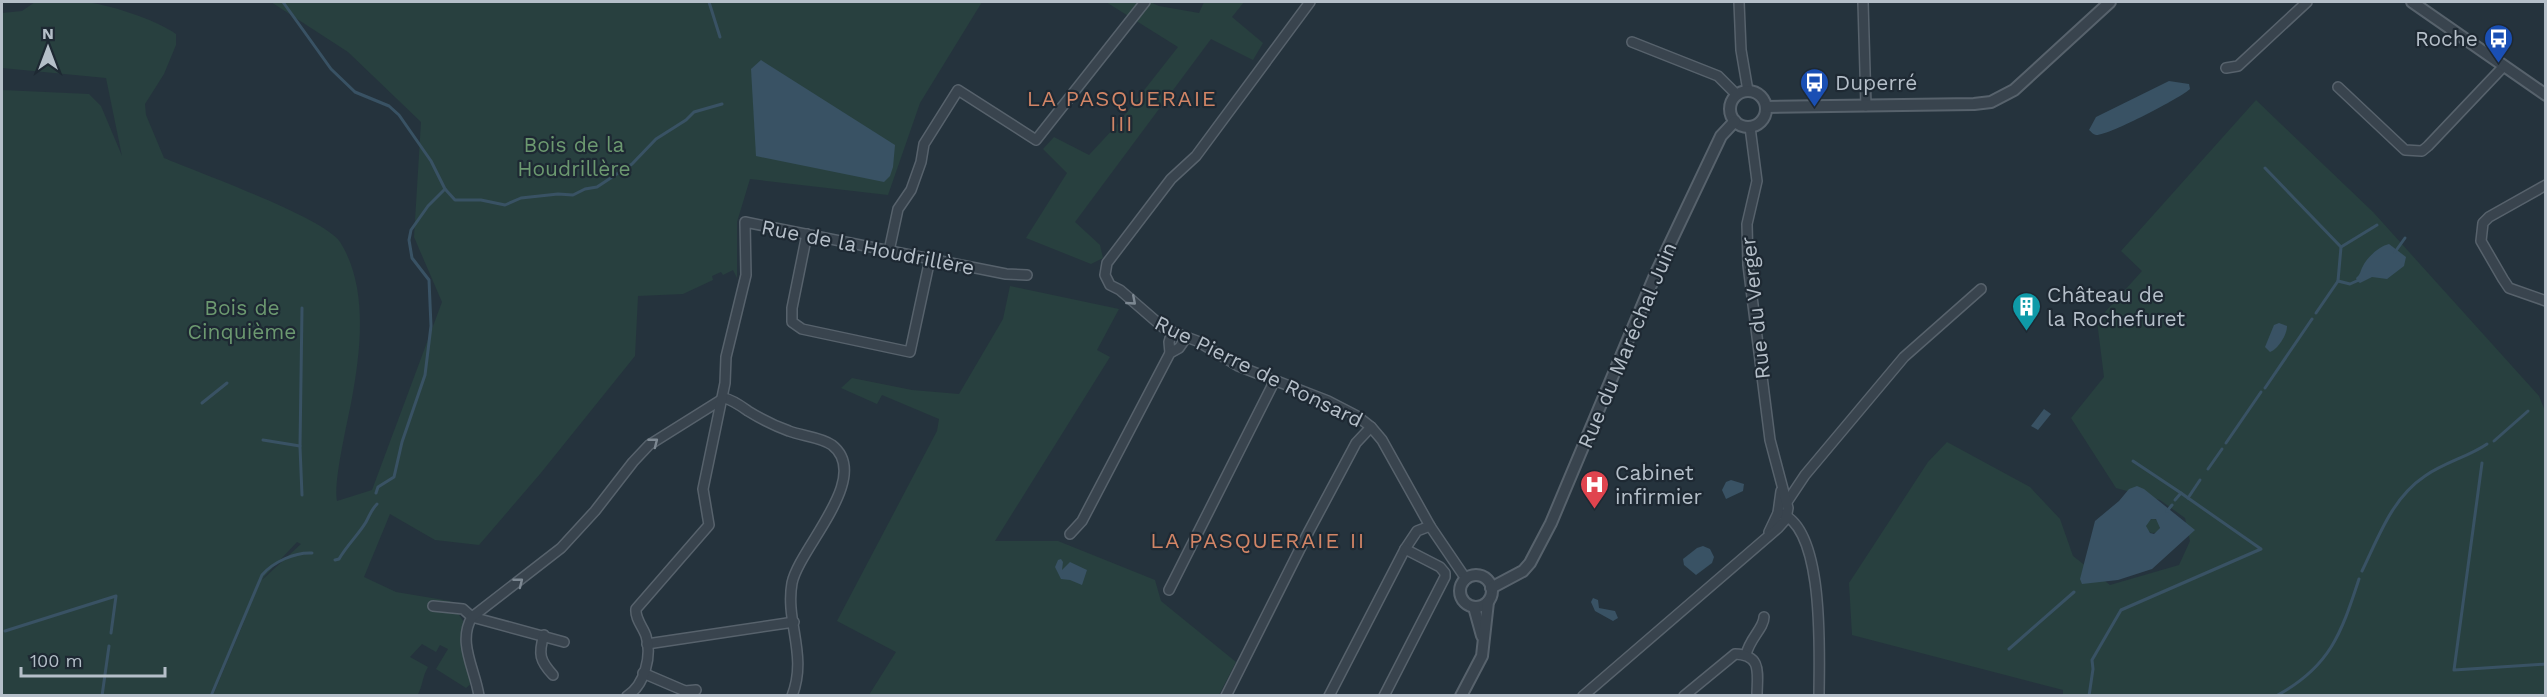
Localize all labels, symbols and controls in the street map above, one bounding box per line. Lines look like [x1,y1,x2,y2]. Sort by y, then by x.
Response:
north arrow [18,18,78,78]
bus stop icon: Roche [2483,22,2515,64]
text: N [42,24,54,43]
place label: Roche [2415,26,2478,51]
bus stop icon: Duperré [1798,66,1830,108]
place label: Duperré [1835,70,1917,95]
district label: LA PASQUERAIE III [1027,86,1217,136]
park label: Bois de la Houdrillère [517,132,631,181]
street label: Rue de la Houdrillère [759,214,977,280]
street label: Rue du Verger [1735,235,1775,381]
street label: Rue du Maréchal Juin [1572,238,1682,452]
place label: Château de la Rochefuret [2047,282,2185,331]
building icon: Château de la Rochefuret [2010,290,2042,332]
one-way arrow [1125,294,1136,305]
park label: Bois de Cinquième [188,295,296,344]
street label: Rue Pierre de Ronsard [1151,310,1367,432]
one-way arrow [647,438,658,449]
place label: Cabinet infirmier [1615,460,1703,509]
hospital icon: Cabinet infirmier [1578,468,1610,510]
district label: LA PASQUERAIE II [1150,528,1366,553]
one-way arrow [513,578,524,589]
scale bar [21,640,165,678]
text: 100 m [30,650,83,671]

